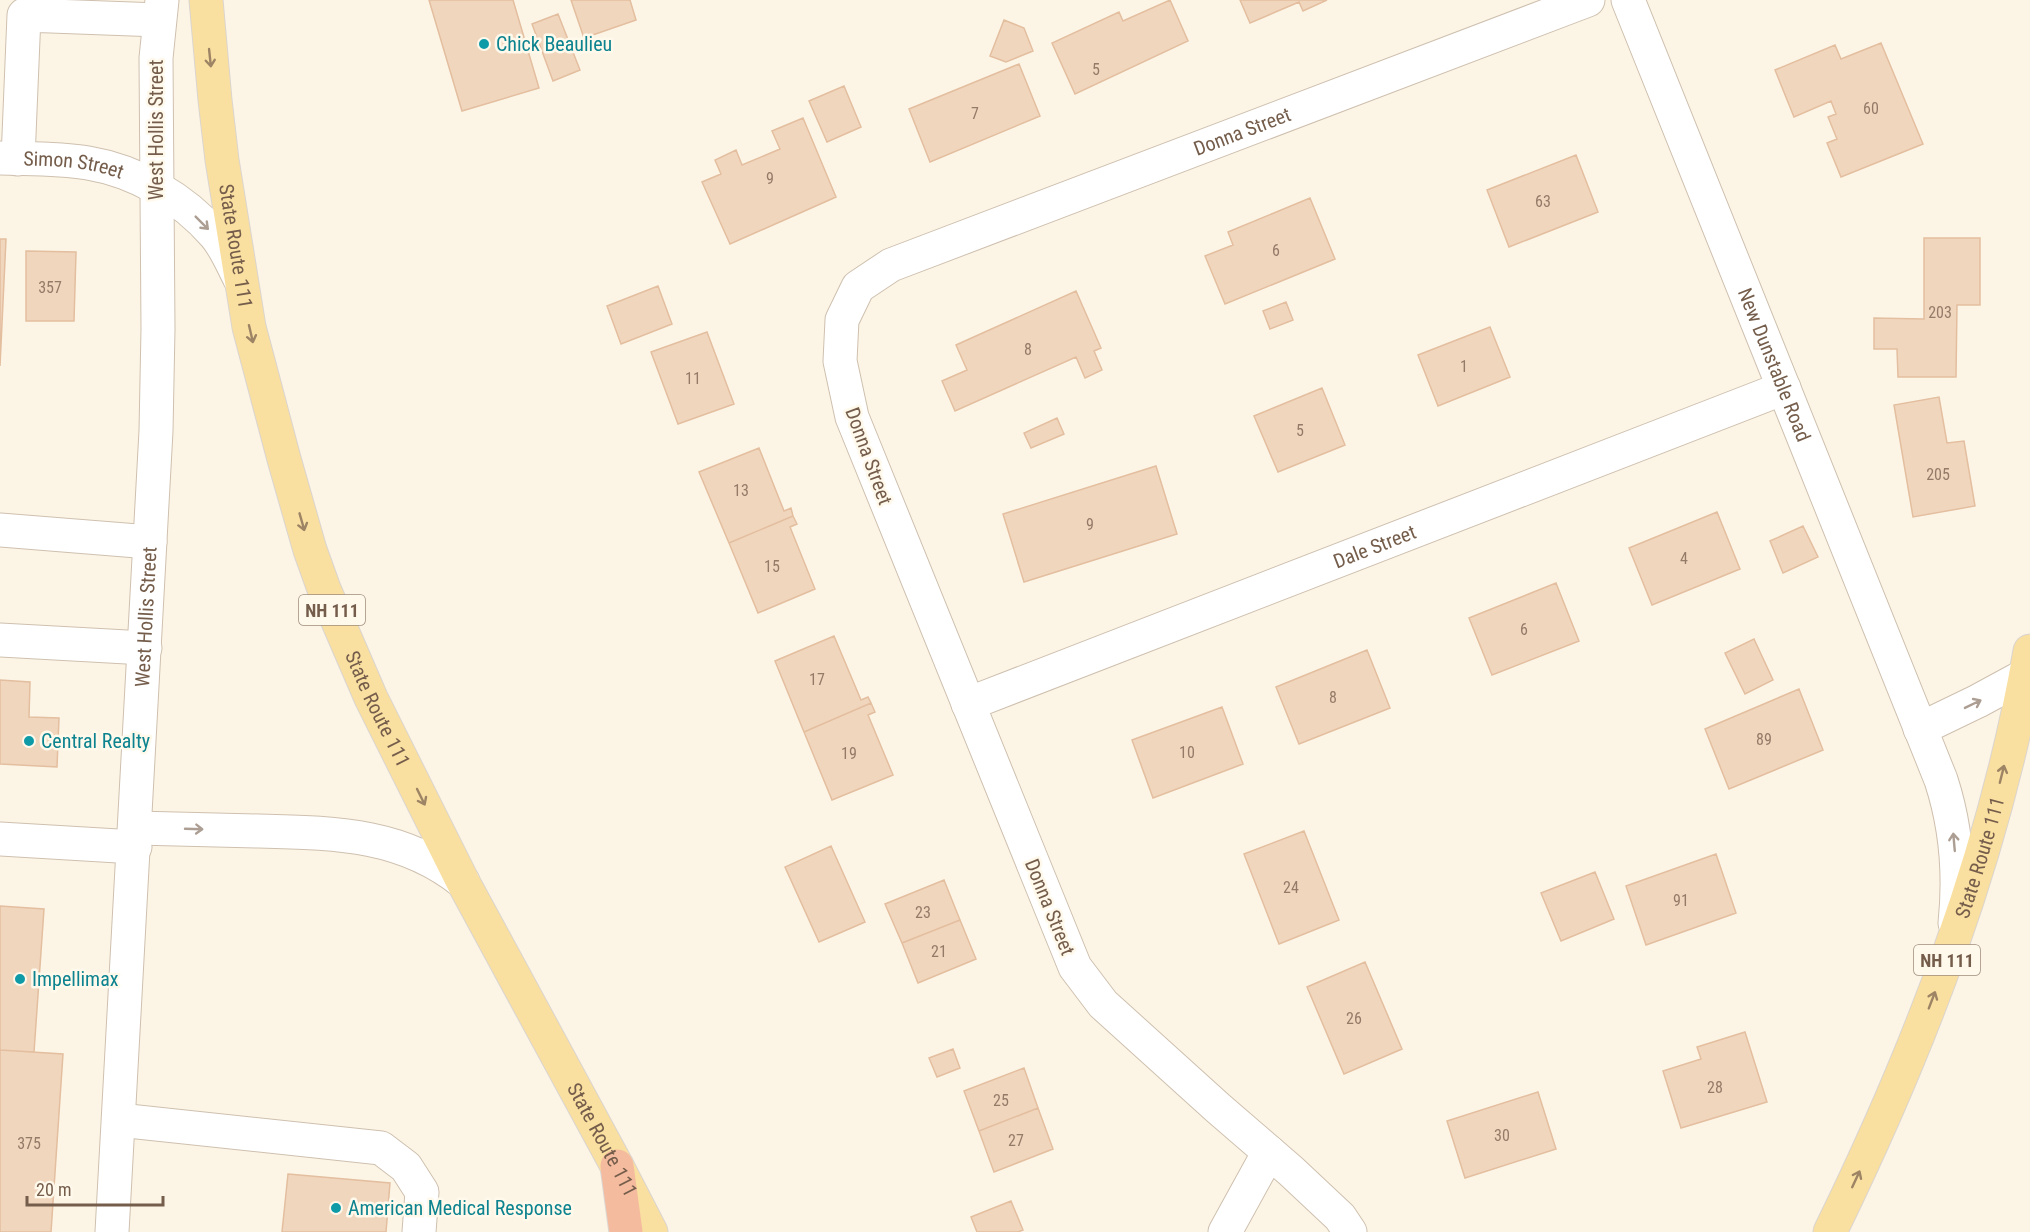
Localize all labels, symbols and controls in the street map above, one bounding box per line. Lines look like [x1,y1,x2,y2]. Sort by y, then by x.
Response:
place label: Chick Beaulieu [496,32,612,56]
marker: Chick Beaulieu [477,37,491,51]
one-way arrow [205,48,216,68]
street label: West Hollis Street [144,60,168,200]
house number: 5 [1092,60,1100,79]
house number: 60 [1863,99,1879,118]
street label: Donna Street [1190,102,1294,161]
house number: 7 [971,104,979,123]
street label: Simon Street [23,147,127,184]
house number: 9 [766,169,774,188]
street label: State Route 111 [214,182,258,310]
house number: 63 [1535,192,1551,211]
one-way arrow [195,215,210,230]
house number: 6 [1272,241,1280,260]
house number: 357 [38,278,62,297]
street label: New Dunstable Road [1733,284,1816,445]
house number: 203 [1928,303,1952,322]
one-way arrow [246,324,257,343]
house number: 8 [1024,340,1032,359]
house number: 1 [1460,357,1468,376]
house number: 11 [685,369,701,388]
street label: Donna Street [840,404,898,508]
house number: 5 [1296,421,1304,440]
house number: 205 [1926,465,1950,484]
house number: 13 [733,481,749,500]
one-way arrow [297,512,308,531]
house number: 9 [1086,515,1094,534]
street label: Dale Street [1330,520,1419,573]
street label: West Hollis Street [130,546,162,688]
house number: 4 [1680,549,1688,568]
house number: 15 [764,557,780,576]
road number: NH 111 [299,595,365,625]
house number: 6 [1520,620,1528,639]
street label: State Route 111 [340,647,415,771]
house number: 17 [809,670,825,689]
house number: 8 [1329,688,1337,707]
one-way arrow [1964,697,1982,709]
place label: Central Realty [41,729,150,753]
house number: 89 [1756,730,1772,749]
marker: Central Realty [22,734,36,748]
house number: 10 [1179,743,1195,762]
house number: 19 [841,744,857,763]
one-way arrow [1997,765,2009,784]
one-way arrow [416,788,427,806]
street label: State Route 111 [1950,794,2009,921]
one-way arrow [184,824,204,835]
one-way arrow [1948,832,1959,852]
street label: Donna Street [1020,855,1080,959]
house number: 24 [1283,878,1299,897]
house number: 91 [1673,891,1689,910]
house number: 23 [915,903,931,922]
house number: 21 [931,942,947,961]
road number: NH 111 [1914,945,1980,975]
place label: Impellimax [32,967,119,991]
marker: Impellimax [13,972,27,986]
one-way arrow [1927,991,1938,1010]
house number: 26 [1346,1009,1362,1028]
house number: 28 [1707,1078,1723,1097]
street label: State Route 111 [562,1079,643,1201]
house number: 25 [993,1091,1009,1110]
house number: 30 [1494,1126,1510,1145]
house number: 27 [1008,1131,1024,1150]
house number: 375 [17,1134,41,1153]
scale bar [27,1169,164,1207]
one-way arrow [1850,1171,1862,1189]
text: 20 m [36,1179,71,1200]
place label: American Medical Response [348,1196,572,1220]
marker: American Medical Response [329,1201,343,1215]

